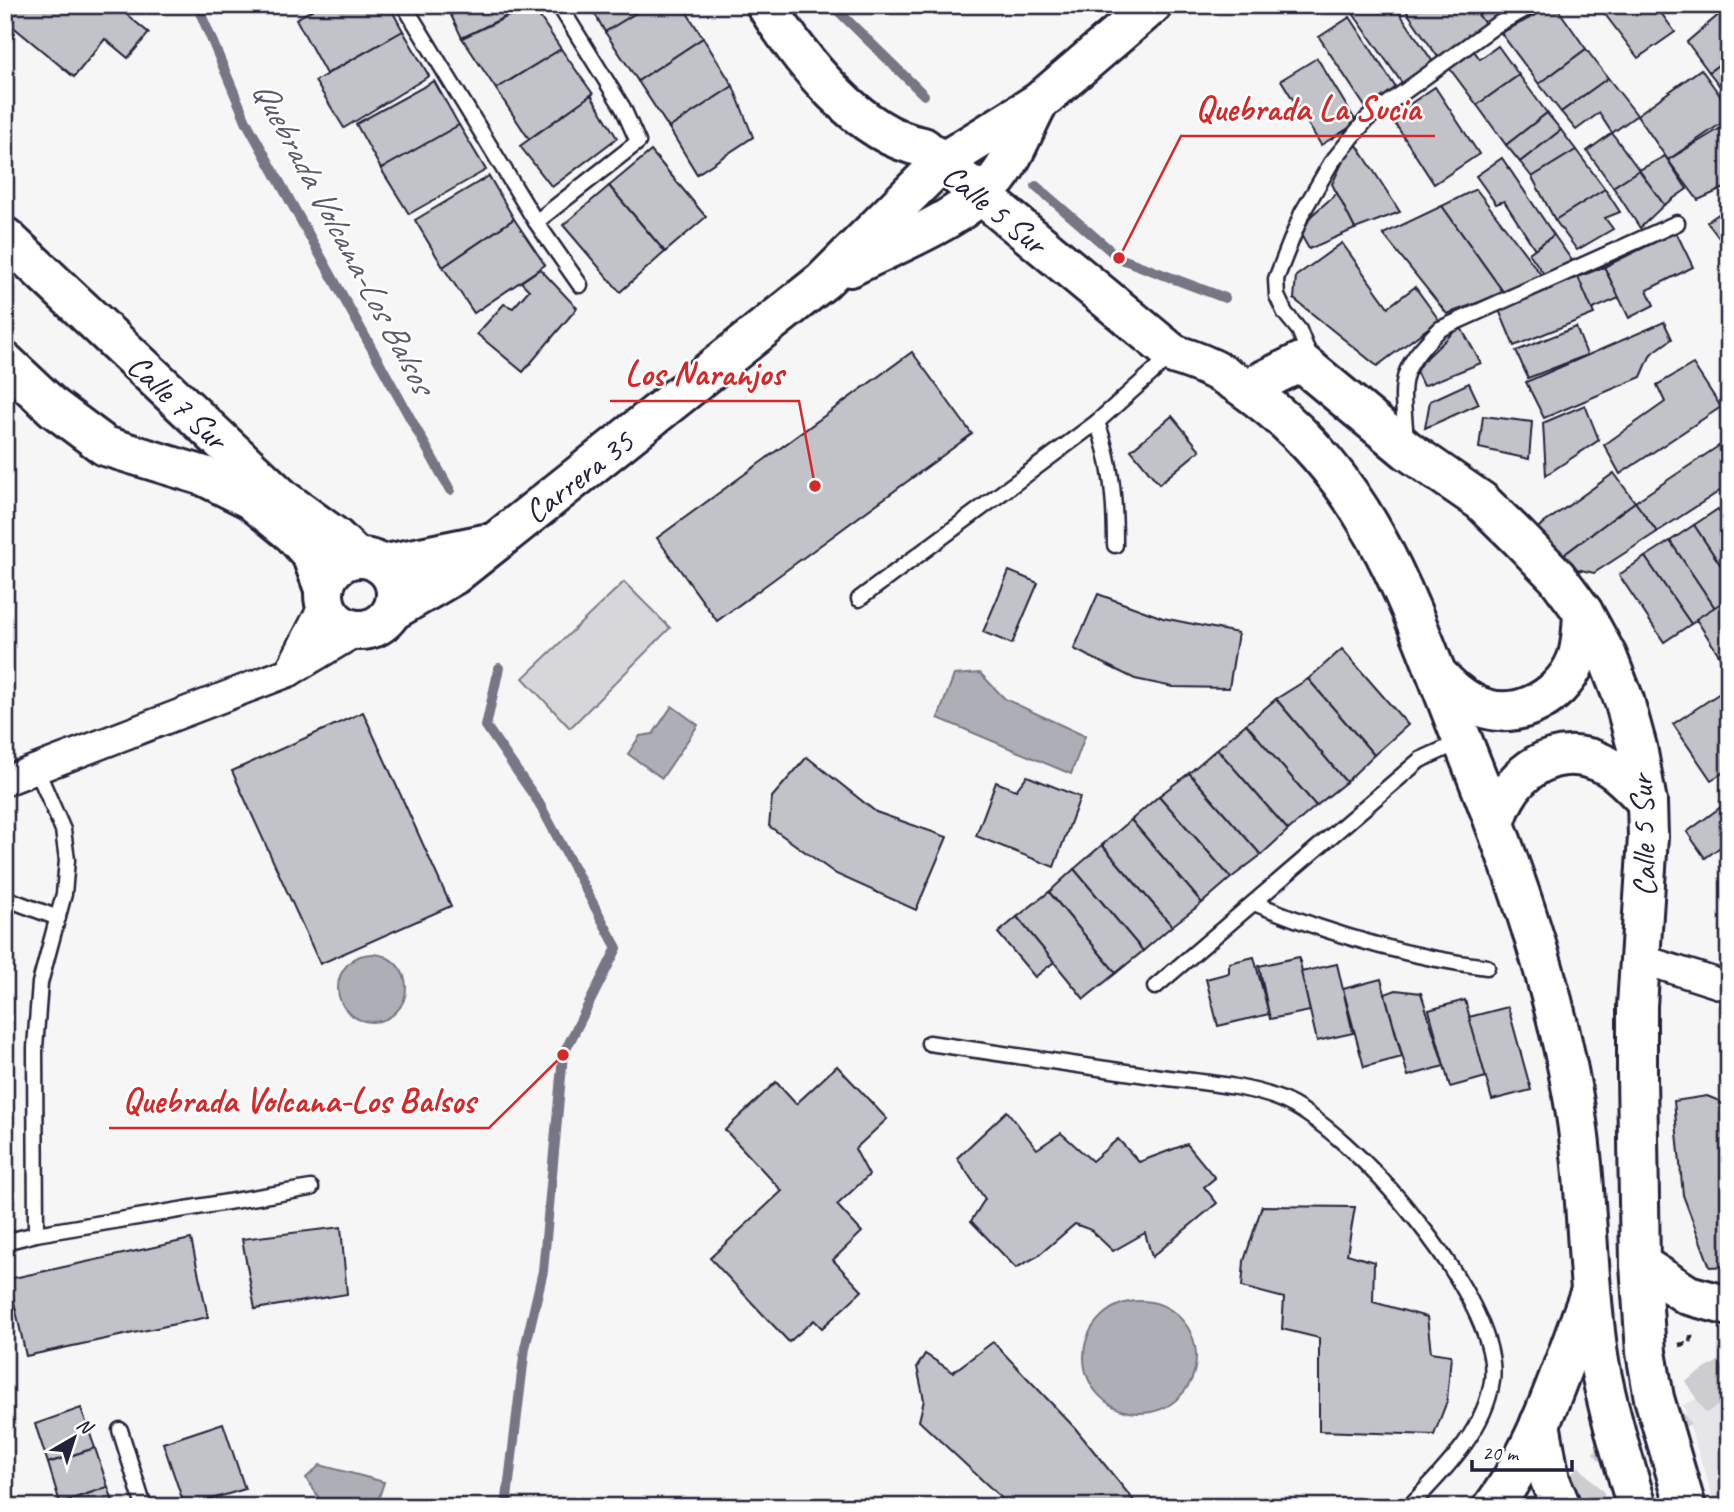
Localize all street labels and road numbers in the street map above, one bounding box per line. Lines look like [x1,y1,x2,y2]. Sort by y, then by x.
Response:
street label: Calle 5 Sur [934,154,1057,265]
street label: Calle 7 Sur [118,345,239,461]
street label: Carrera 35 [515,420,644,533]
street label: Calle 5 Sur [1620,771,1666,898]

